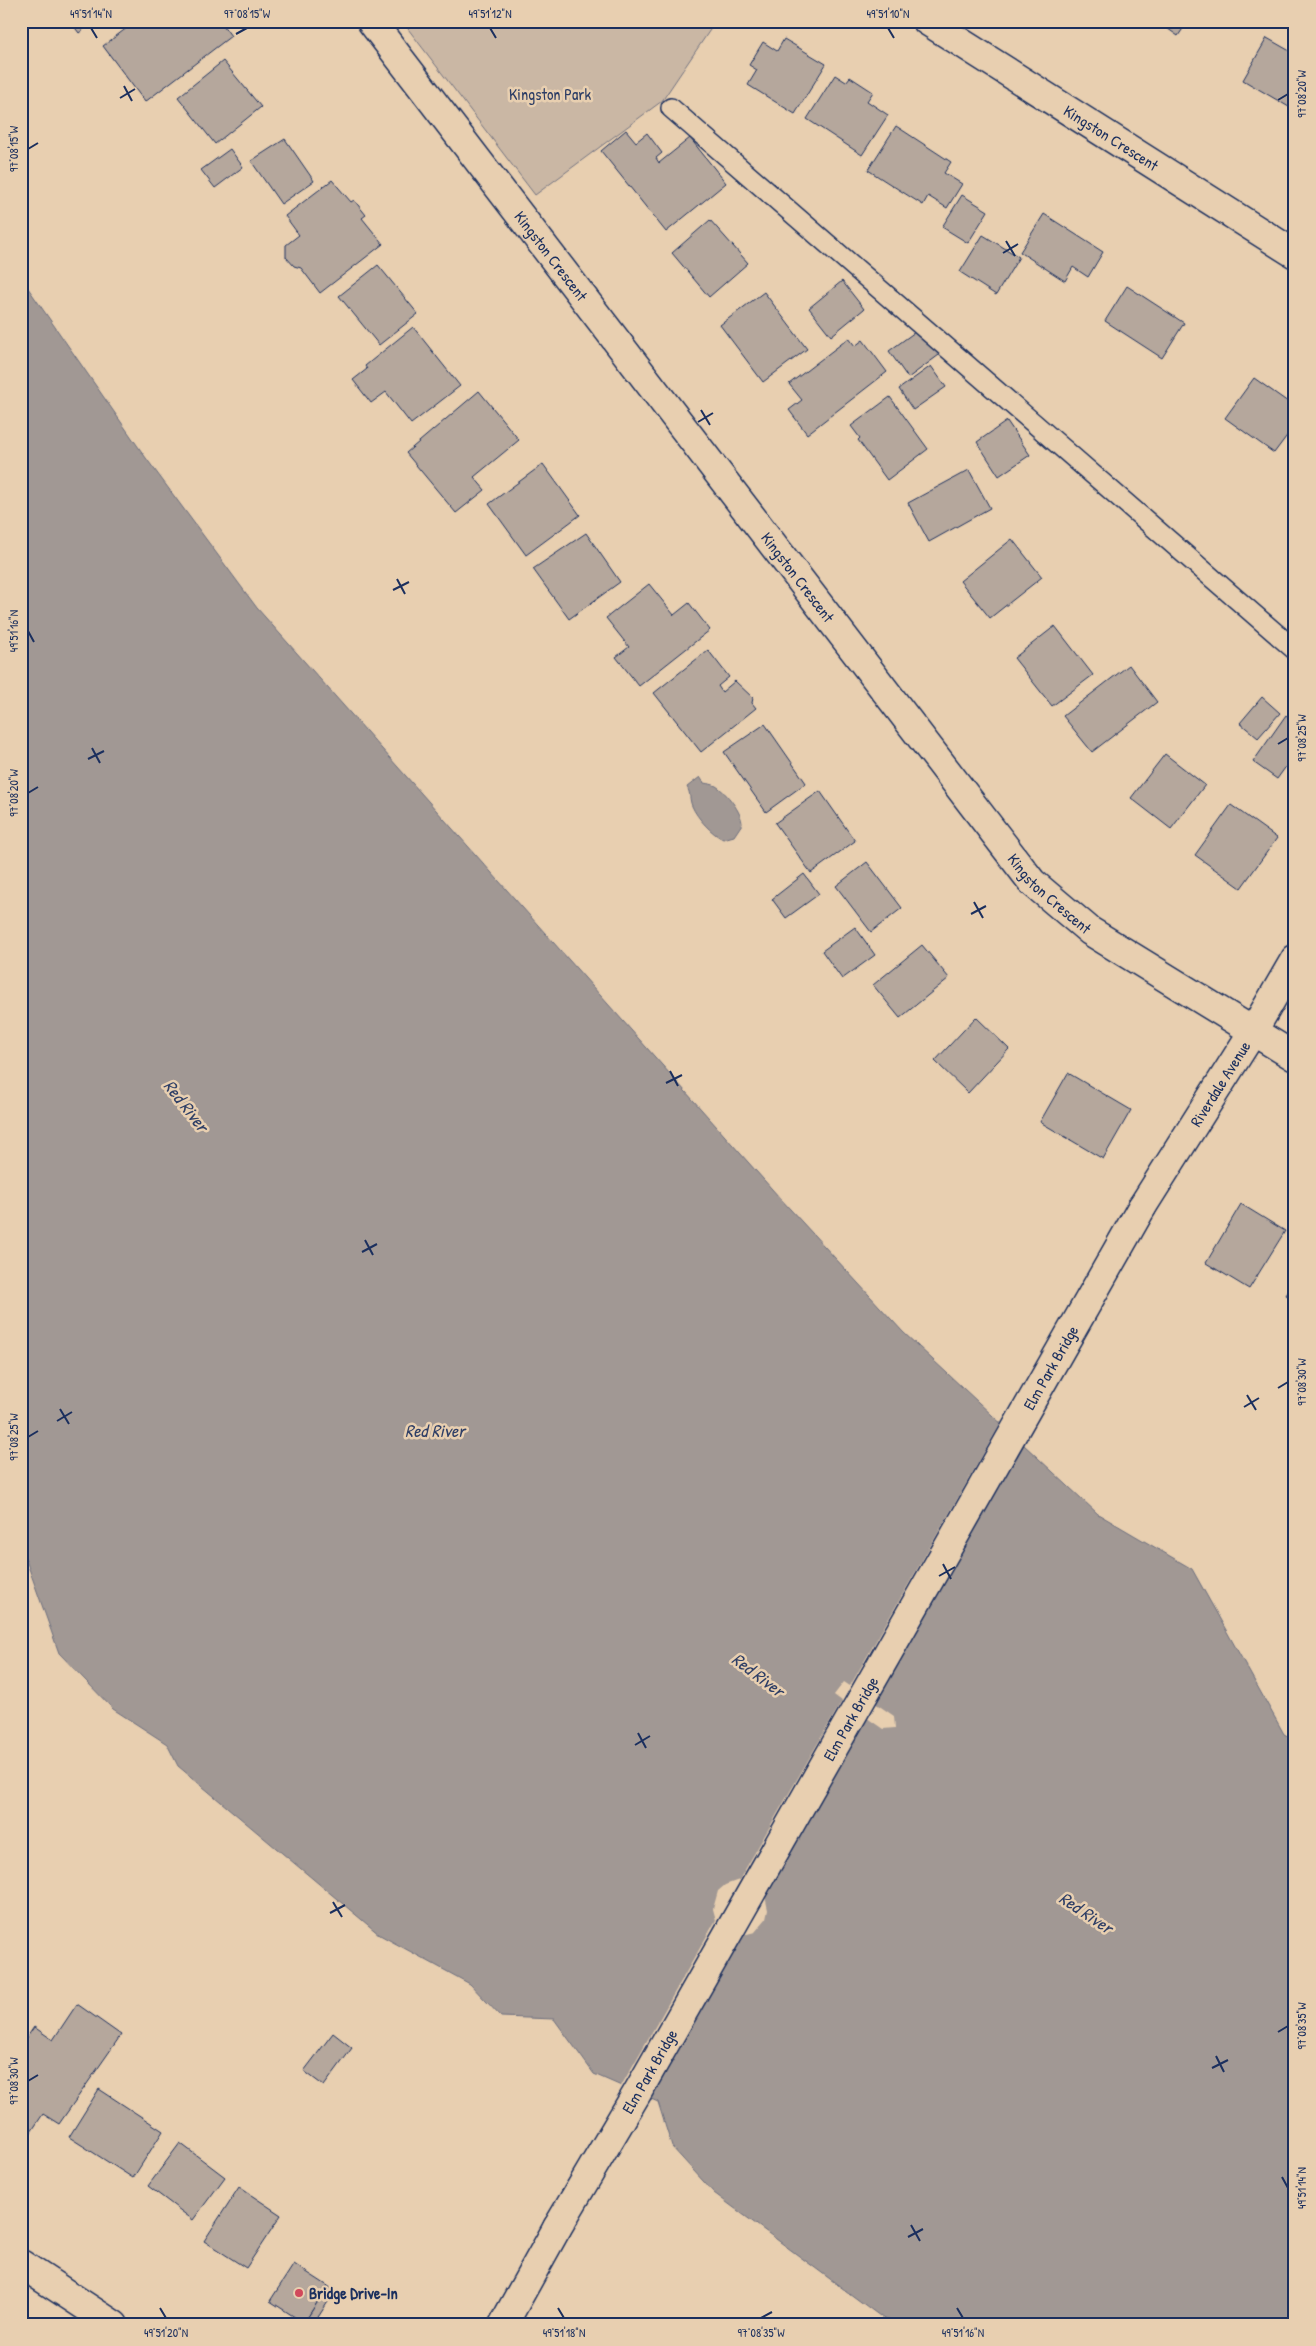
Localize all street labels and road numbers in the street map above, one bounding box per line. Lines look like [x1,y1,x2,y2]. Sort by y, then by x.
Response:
street label: Kingston Crescent [1060,99,1163,176]
street label: Kingston Crescent [510,206,593,306]
street label: Kingston Crescent [756,527,840,627]
street label: Kingston Crescent [1003,849,1096,939]
street label: Riverdale Avenue [1185,1036,1256,1131]
street label: Elm Park Bridge [1018,1321,1084,1414]
street label: Elm Park Bridge [818,1672,884,1765]
street label: Elm Park Bridge [616,2024,683,2117]

